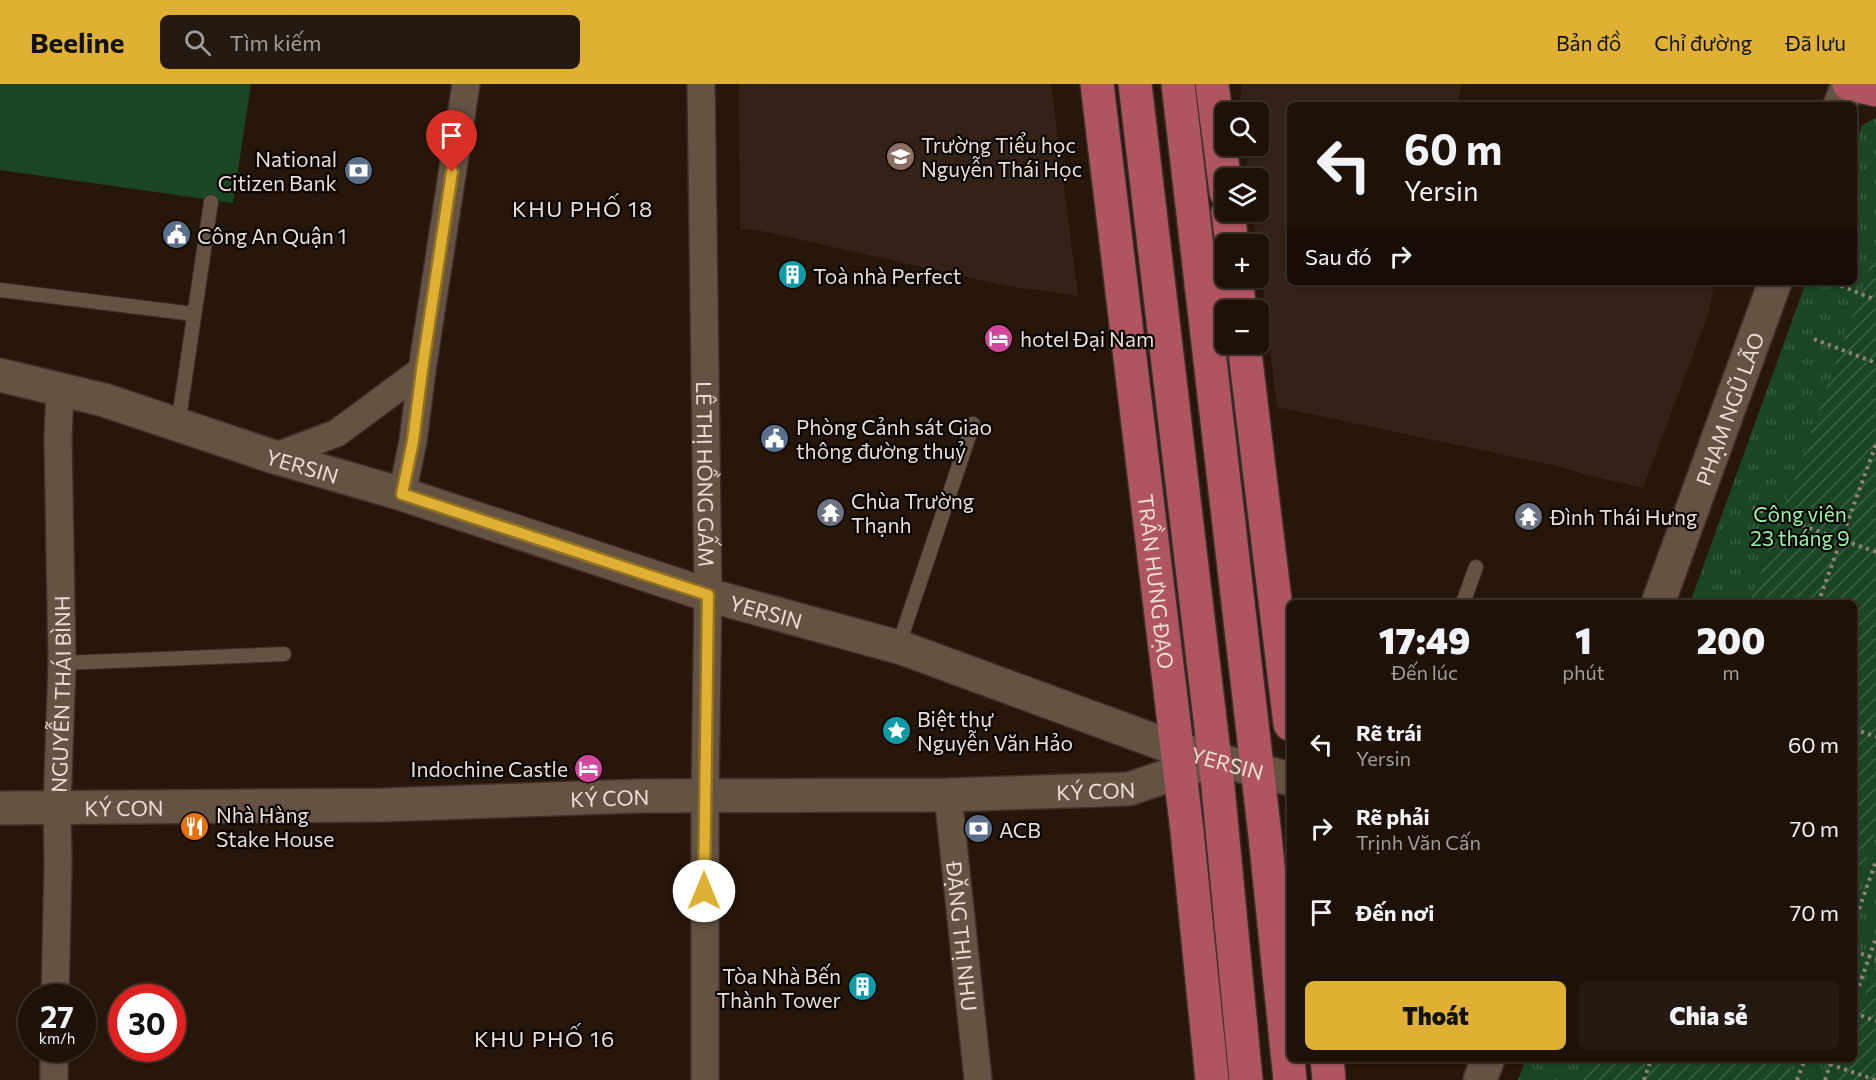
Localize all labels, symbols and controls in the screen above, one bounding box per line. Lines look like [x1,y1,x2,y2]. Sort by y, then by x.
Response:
search box [160,15,580,69]
text: Beeline [30,25,124,59]
icon: search [181,26,214,59]
text: Tìm kiếm [229,29,321,56]
text: Bản đồ [1556,30,1621,55]
text: Chỉ đường [1654,30,1752,55]
text: Đã lưu [1785,30,1846,55]
map controls [1215,102,1269,354]
button: search [1215,102,1269,156]
pin [426,110,477,172]
icon: arrive [435,119,468,152]
text: 60 m [1404,122,1503,174]
icon: left [1305,126,1383,204]
place label: Trường Tiểu học Nguyễn Thái Học [921,132,1082,181]
school or university icon: Trường Tiểu học Nguyễn Thái Học [884,140,916,172]
place label: National Citizen Bank [218,146,337,195]
bank icon: National Citizen Bank [342,154,374,186]
button: layers [1215,168,1269,222]
text: Yersin [1404,174,1478,207]
district label: KHU PHỐ 18 [512,193,654,222]
public building icon: Công An Quận 1 [160,219,192,251]
place label: Công An Quận 1 [197,223,347,248]
button: + [1215,234,1269,288]
icon: right [1384,240,1417,273]
text: Sau đó [1305,243,1372,270]
building icon: Toà nhà Perfect [776,259,808,291]
place label: Toà nhà Perfect [813,263,961,288]
button: − [1215,300,1269,354]
hotel icon: hotel Đại Nam [983,322,1015,354]
place label: hotel Đại Nam [1020,326,1154,351]
street label: PHẠM NGŨ LÃO [1690,328,1768,489]
street label: LÊ THỊ HỒNG GẤM [693,381,723,567]
place label: Phòng Cảnh sát Giao thông đường thuỷ [796,414,992,463]
public building icon: Phòng Cảnh sát Giao thông đường thuỷ [759,422,791,454]
street label: YERSIN [263,443,342,488]
place label: Chùa Trường Thạnh [851,488,974,537]
street label: TRẦN HƯNG ĐẠO [1134,493,1180,670]
temple icon: Chùa Trường Thạnh [814,496,846,528]
temple icon: Đình Thái Hưng [1513,500,1545,532]
park label: Công viên 23 tháng 9 [1750,501,1850,550]
place label: Đình Thái Hưng [1549,504,1697,529]
street label: YERSIN [727,589,805,633]
street label: NGUYỄN THÁI BÌNH [43,595,75,793]
text: 17:49 [1379,617,1471,661]
text: 1 [1575,617,1592,661]
text: 200 [1696,617,1765,661]
text: Đến lúc [1391,660,1458,684]
text: phút [1562,660,1605,684]
text: m [1722,660,1740,684]
place label: Biệt thự Nguyễn Văn Hảo [917,706,1073,755]
place icon: Biệt thự Nguyễn Văn Hảo [880,714,912,746]
text: Rẽ trái [1356,719,1422,746]
icon: left [1305,728,1338,761]
text: 60 m [1788,731,1839,758]
street label: YERSIN [1188,741,1267,784]
text: Yersin [1356,746,1411,770]
hotel icon: Indochine Castle [573,752,605,784]
place label: Indochine Castle [411,756,568,781]
street label: KÝ CON [1056,776,1136,804]
street label: KÝ CON [570,783,649,811]
street label: KÝ CON [84,794,164,820]
place label: Nhà Hàng Stake House [216,802,334,851]
text: Rẽ phải [1356,803,1430,830]
restaurant icon: Nhà Hàng Stake House [179,810,211,842]
icon: right [1305,812,1338,845]
bank icon: ACB [962,813,994,845]
text: 70 m [1790,815,1839,842]
place label: ACB [999,817,1041,842]
text: Trịnh Văn Cấn [1356,830,1481,854]
position arrow [672,859,736,923]
street label: ÐẶNG THỊ NHU [942,859,983,1012]
icon: arrive [1305,896,1338,929]
text: Đến nơi [1356,899,1434,926]
text: 70 m [1790,899,1839,926]
place label: Tòa Nhà Bến Thành Tower [717,963,841,1012]
building icon: Tòa Nhà Bến Thành Tower [846,971,878,1003]
button: Thoát [1305,981,1566,1050]
button: Chia sẻ [1578,981,1839,1050]
speed limit sign: 30 [108,984,186,1062]
text: 27 [40,997,74,1034]
district label: KHU PHỐ 16 [474,1023,616,1052]
text: km/h [39,1029,75,1047]

